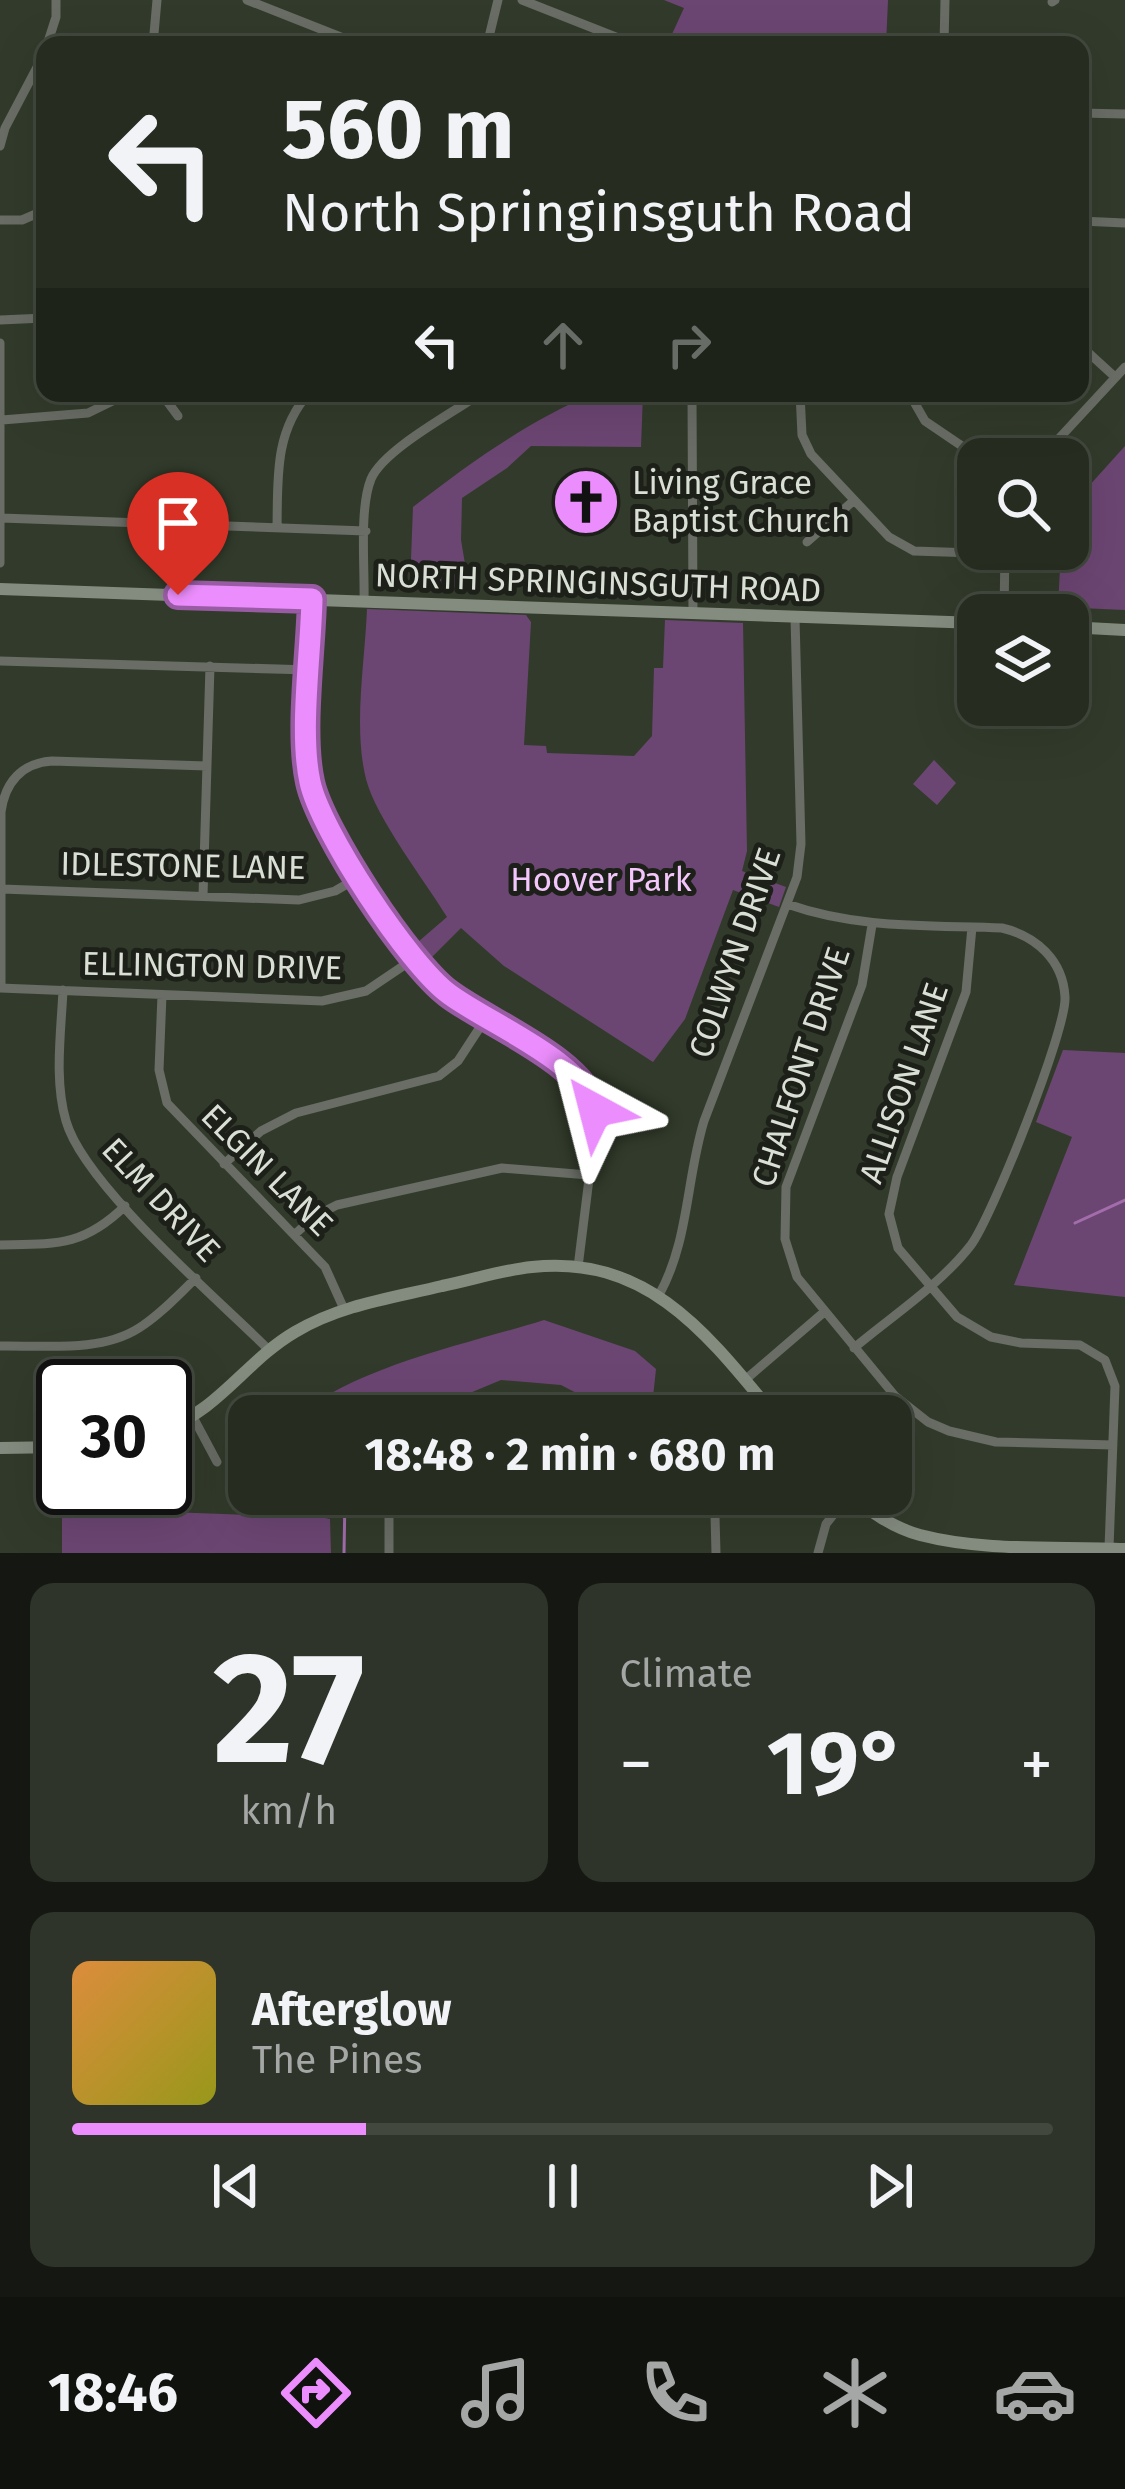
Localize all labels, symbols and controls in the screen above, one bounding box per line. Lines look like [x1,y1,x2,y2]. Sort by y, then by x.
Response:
text: 560 m [282,79,514,180]
icon: left [84,84,240,240]
text: North Springinsguth Road [282,181,915,245]
icon: left [404,312,470,378]
icon: ahead [530,312,596,378]
icon: right [656,312,722,378]
map controls [957,438,1089,726]
button: search [957,438,1089,570]
place label: Living Grace Baptist Church [632,463,850,541]
church icon: Living Grace Baptist Church [551,467,621,537]
pin [127,472,229,595]
icon: arrive [145,490,211,556]
street label: NORTH SPRINGINSGUTH ROAD [374,555,822,611]
button: layers [957,594,1089,726]
street label: COLWYN DRIVE [680,843,790,1063]
street label: IDLESTONE LANE [60,844,306,888]
park label: Hoover Park [510,860,692,900]
street label: CHALFONT DRIVE [743,942,859,1192]
street label: ELLINGTON DRIVE [82,944,342,988]
street label: ALLISON LANE [851,978,957,1188]
position arrow [532,1047,658,1173]
street label: ELGIN LANE [193,1096,341,1244]
street label: ELM DRIVE [93,1130,229,1270]
speed limit sign: 30 [36,1359,192,1515]
text: 18:48 · 2 min · 680 m [365,1428,775,1482]
text: 27 [213,1616,365,1803]
text: Climate [620,1651,753,1697]
text: 19° [767,1710,906,1818]
text: − [620,1725,653,1804]
text: + [1020,1725,1053,1804]
text: km/h [240,1788,337,1834]
text: Afterglow [252,1983,451,2037]
text: The Pines [252,2037,423,2083]
icon: previous [203,2153,269,2219]
icon: pause [530,2153,596,2219]
icon: next [857,2153,923,2219]
icon: directions [274,2351,358,2435]
icon: music [454,2351,538,2435]
icon: phone [633,2351,717,2435]
icon: climate [813,2351,897,2435]
icon: car [993,2351,1077,2435]
text: 18:46 [48,2361,178,2425]

